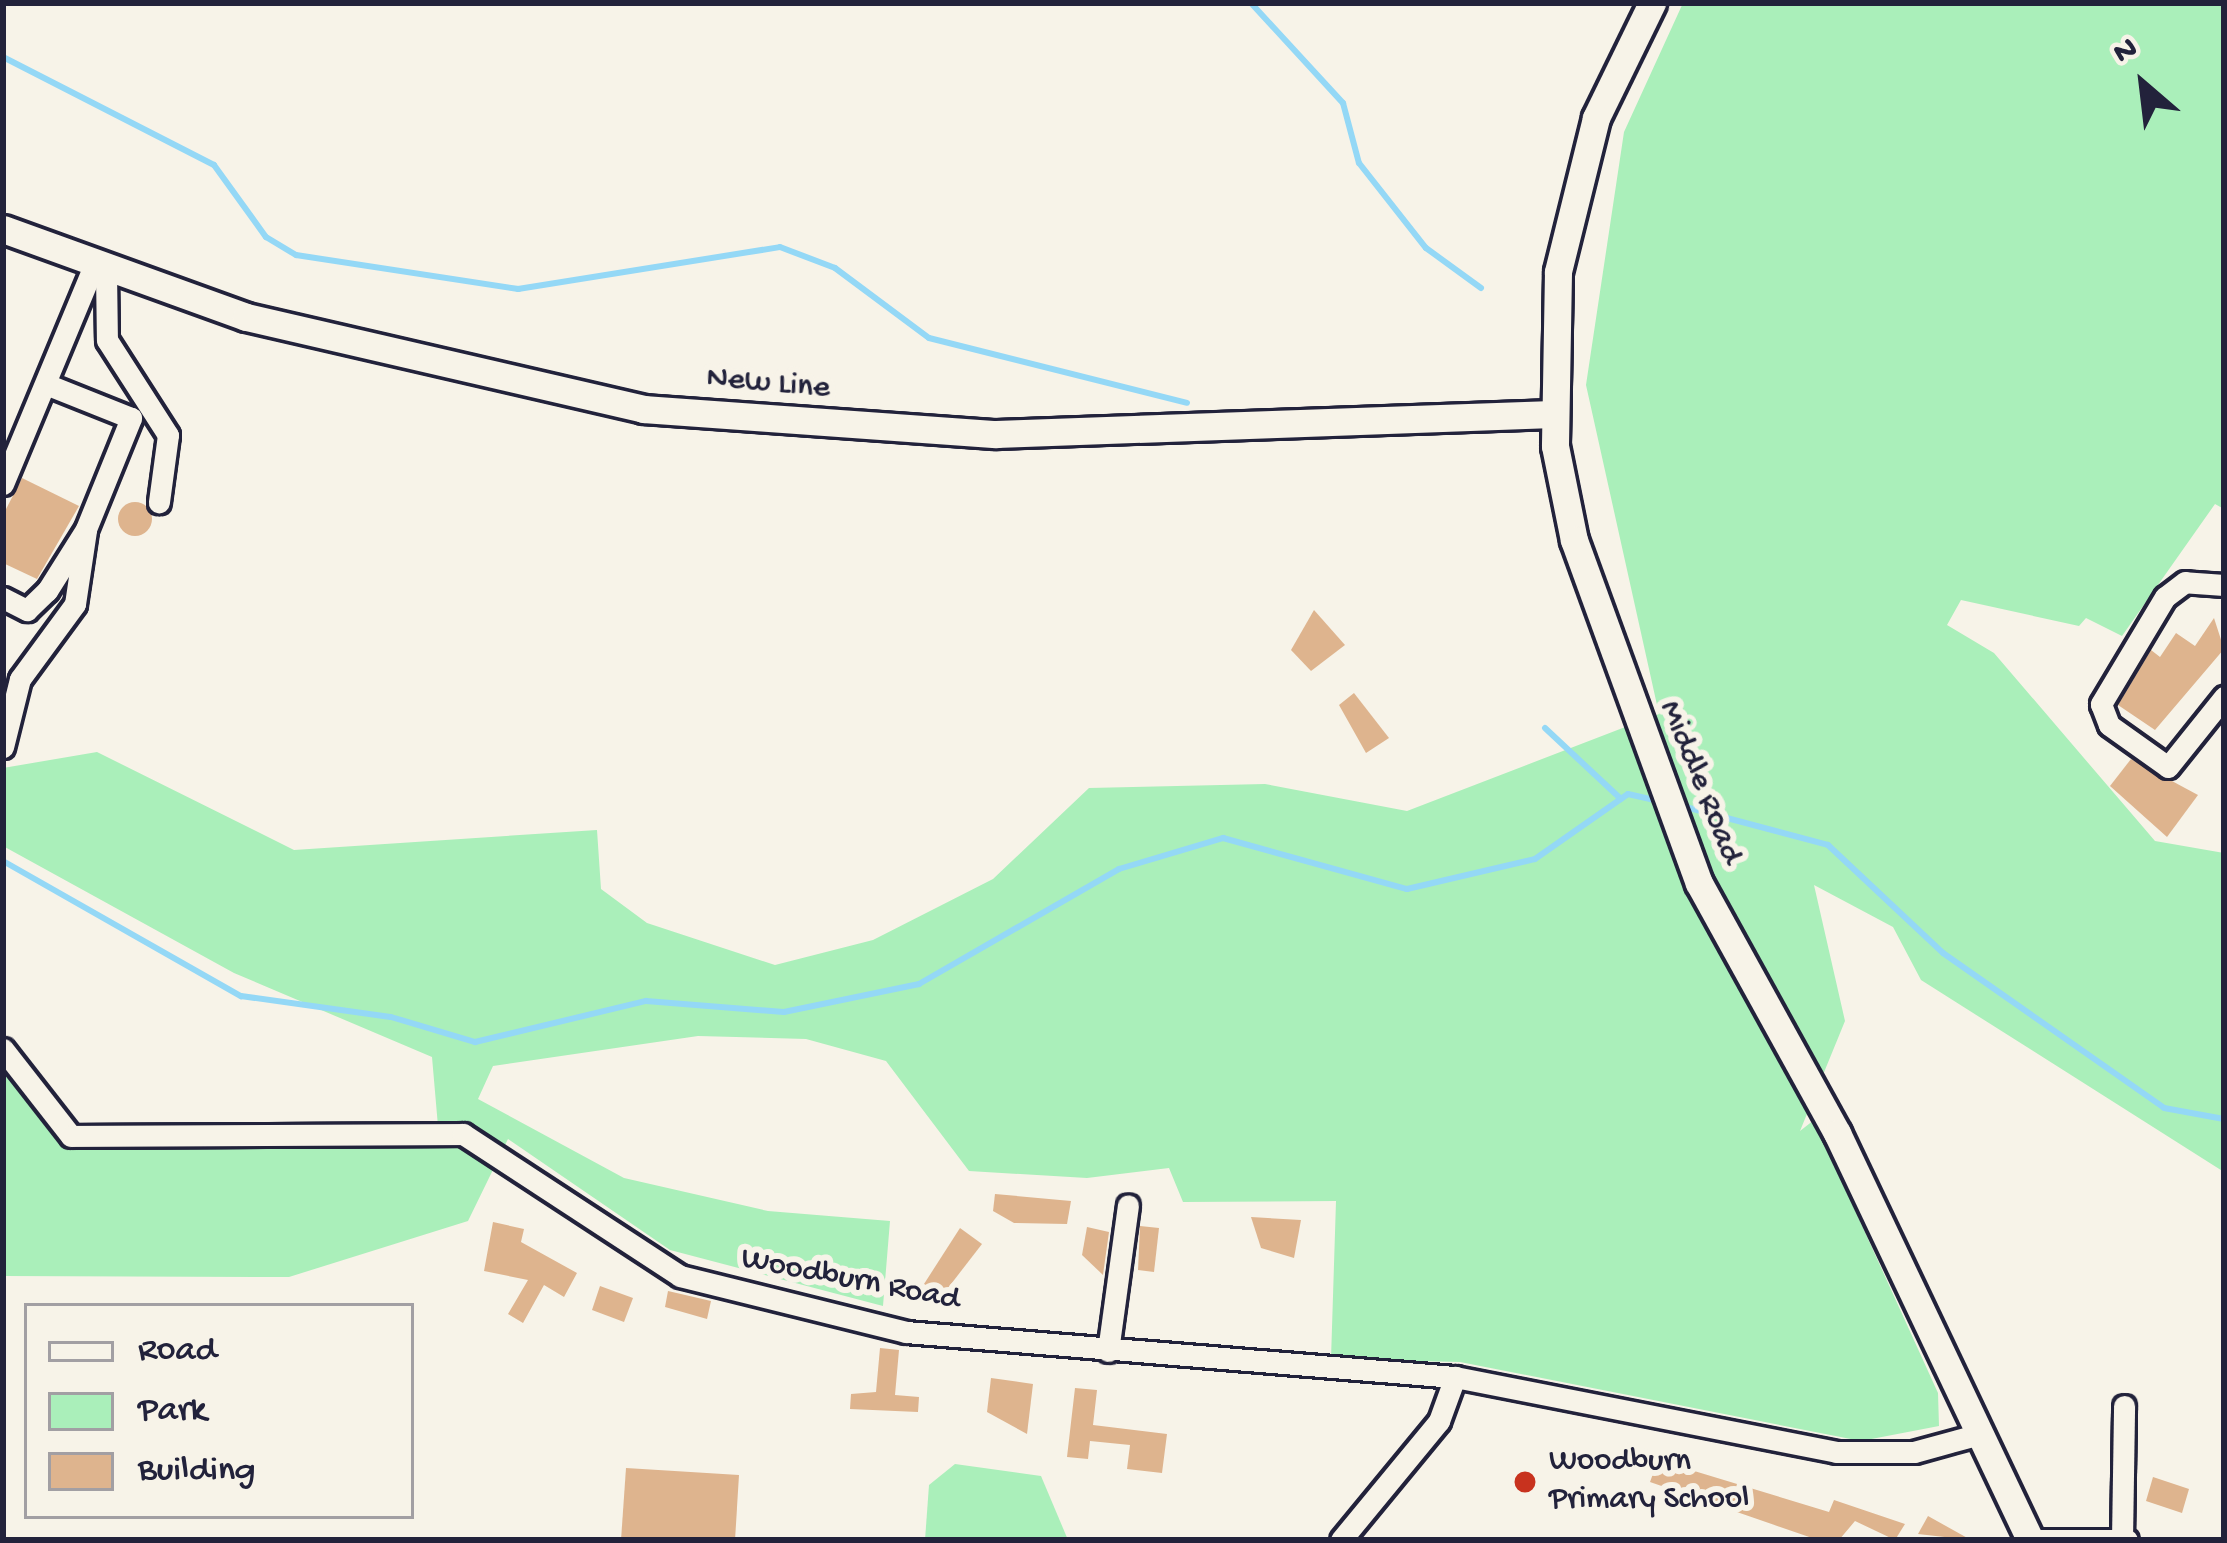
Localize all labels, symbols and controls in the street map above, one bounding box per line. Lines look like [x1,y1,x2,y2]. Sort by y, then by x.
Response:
north arrow [2083,24,2203,144]
text: N [2108,30,2145,74]
street label: New Line [705,360,831,410]
street label: Middle Road [1648,695,1750,871]
street label: Woodburn Road [737,1240,963,1322]
legend [24,1303,414,1519]
text: Road [138,1330,217,1373]
text: Park [138,1390,207,1433]
place label: Woodburn Primary School [1549,1443,1749,1521]
text: Building [138,1450,256,1493]
marker: Woodburn Primary School [1512,1469,1538,1495]

